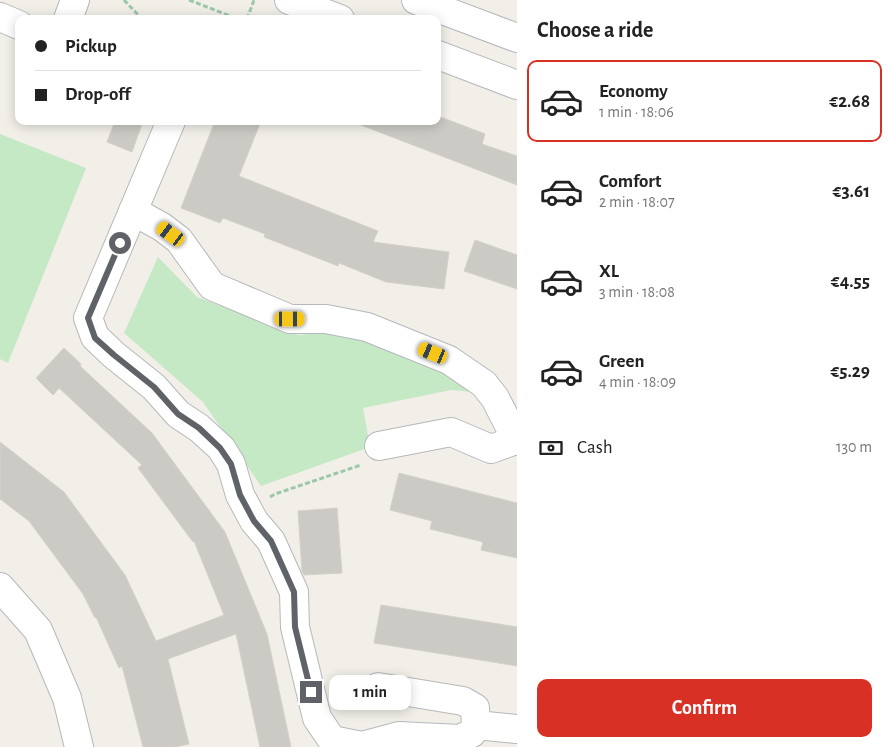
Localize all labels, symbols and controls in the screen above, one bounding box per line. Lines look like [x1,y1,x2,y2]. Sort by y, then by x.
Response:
text: Choose a ride [537,19,653,41]
text: Pickup [65,37,117,56]
icon: car [539,79,584,124]
text: Economy [599,82,668,101]
text: Drop-off [65,85,130,104]
text: €2.68 [829,92,870,111]
text: 1 min · 18:06 [599,104,674,120]
icon: car [539,169,584,214]
text: Comfort [599,172,661,191]
text: €3.61 [833,182,870,201]
text: 2 min · 18:07 [599,194,675,210]
car [154,219,187,249]
route start [109,232,131,254]
icon: car [539,259,584,304]
text: XL [599,262,619,281]
text: €4.55 [831,272,870,291]
text: 3 min · 18:08 [599,284,675,300]
car [275,312,305,327]
car [416,340,449,366]
icon: car [539,349,584,394]
text: Green [599,352,645,371]
text: €5.29 [830,362,870,381]
text: 4 min · 18:09 [599,374,676,390]
icon: cash [537,434,565,462]
text: Cash [577,438,613,457]
text: 130 m [836,439,872,455]
callout: 1 min [328,674,411,710]
button: Confirm [537,679,872,737]
route end [300,681,322,703]
text: 1 min [353,684,387,700]

